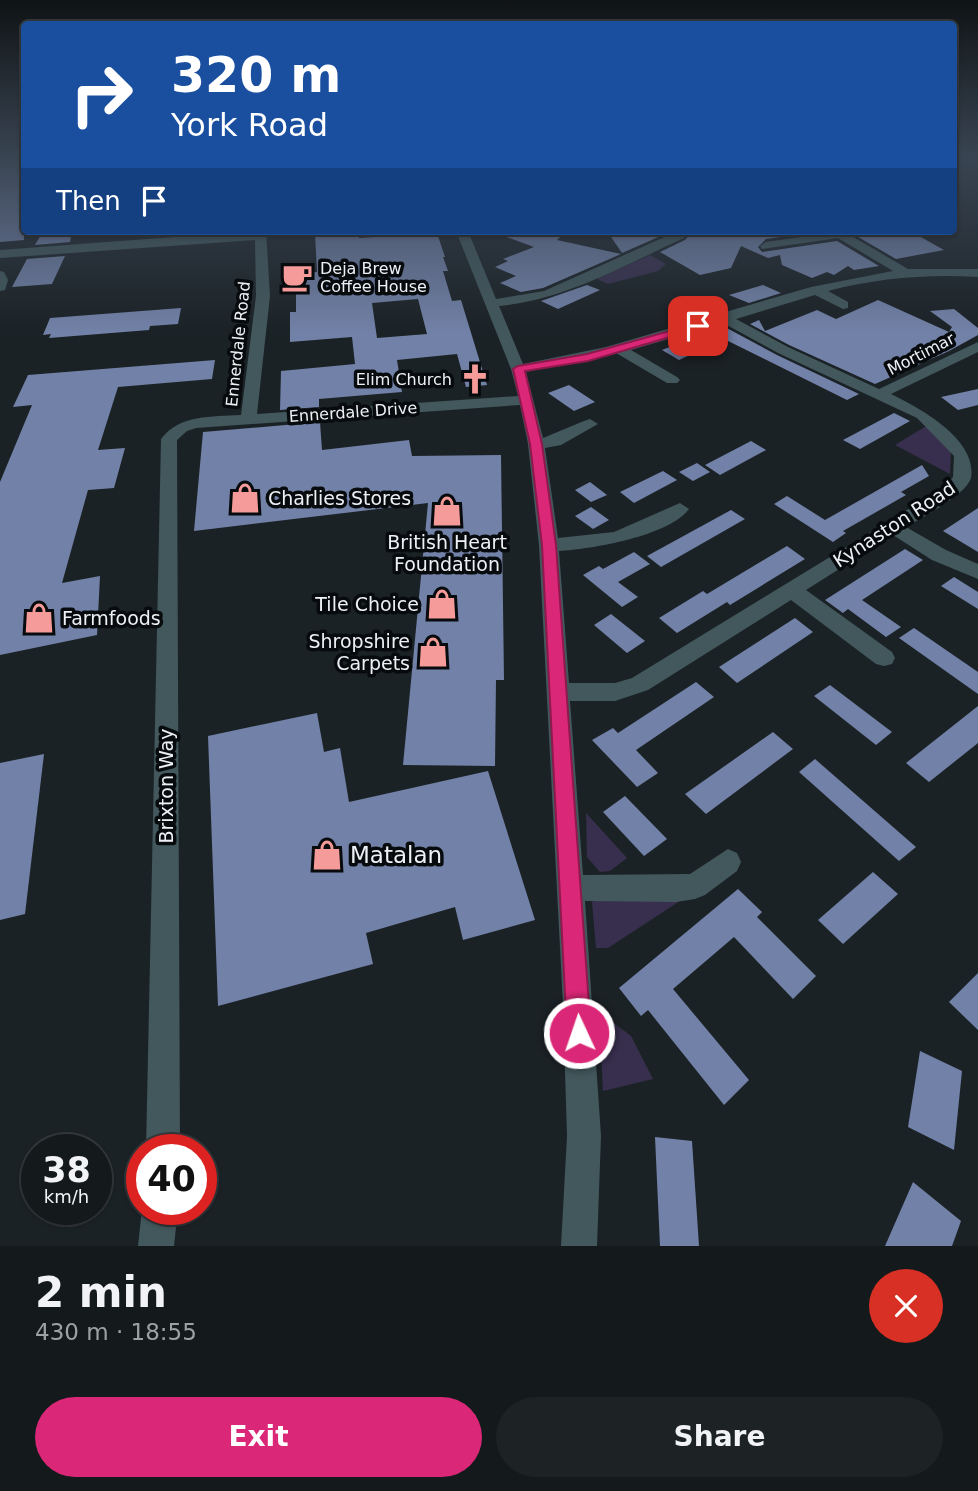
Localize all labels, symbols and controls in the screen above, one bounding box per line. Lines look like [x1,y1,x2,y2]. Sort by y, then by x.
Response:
text: 320 m [171,47,341,104]
icon: right [56,49,147,140]
text: York Road [171,106,328,144]
icon: arrive [135,182,173,220]
text: Then [56,186,121,216]
place label: Deja Brew Coffee House [320,259,427,296]
cafe icon: Deja Brew Coffee House [280,260,314,294]
street label: Ennerdale Road [222,280,254,408]
pin [668,296,728,356]
icon: arrive [679,307,717,345]
street label: Mortimar [884,329,958,379]
church icon: Elim Church [458,362,492,396]
place label: Elim Church [356,370,452,389]
street label: Ennerdale Drive [288,398,418,426]
street label: Kynaston Road [829,476,959,572]
shop icon: Charlies Stores [228,481,262,515]
place label: Charlies Stores [268,487,411,509]
shop icon: British Heart Foundation [430,494,464,528]
place label: British Heart Foundation [387,531,507,575]
shop icon: Tile Choice [425,587,459,621]
place label: Tile Choice [314,593,419,615]
shop icon: Farmfoods [22,601,56,635]
place label: Farmfoods [62,607,161,629]
place label: Shropshire Carpets [309,630,410,674]
shop icon: Shropshire Carpets [416,635,450,669]
street label: Brixton Way [155,729,177,843]
shop icon: Matalan [310,838,344,872]
place label: Matalan [350,842,442,868]
position arrow [542,996,616,1070]
speed limit sign: 40 [126,1134,217,1225]
text: 38 [42,1150,91,1190]
text: km/h [44,1186,89,1207]
text: 2 min [35,1268,167,1317]
button: close [869,1269,943,1343]
text: 430 m · 18:55 [35,1319,197,1345]
button: Exit [35,1397,482,1477]
button: Share [496,1397,943,1477]

